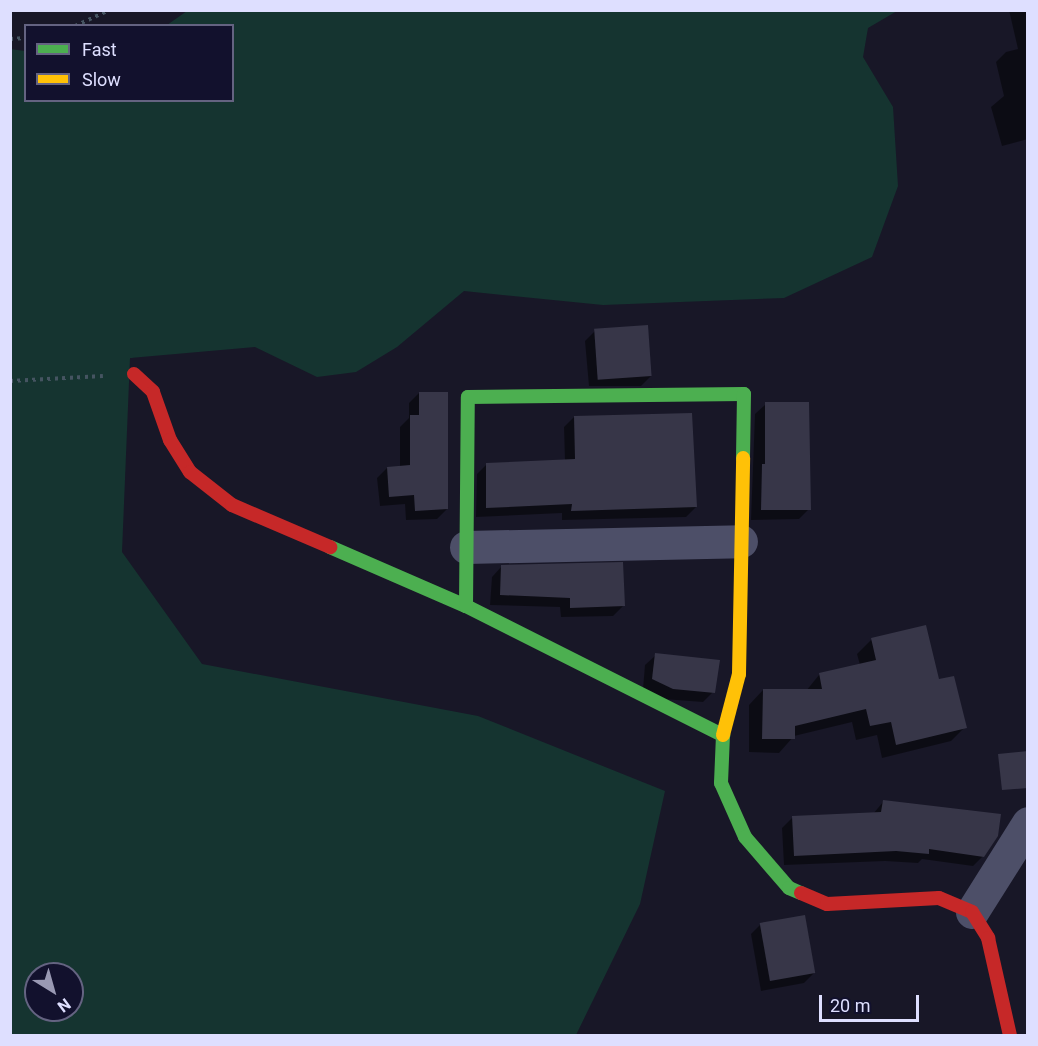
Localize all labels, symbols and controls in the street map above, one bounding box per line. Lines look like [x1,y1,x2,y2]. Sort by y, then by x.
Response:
legend [24,24,234,102]
text: Fast [82,39,117,60]
text: Slow [82,69,121,90]
north arrow [24,962,84,1022]
scale bar [822,983,922,1021]
text: N [54,994,74,1016]
text: 20 m [830,995,870,1016]

